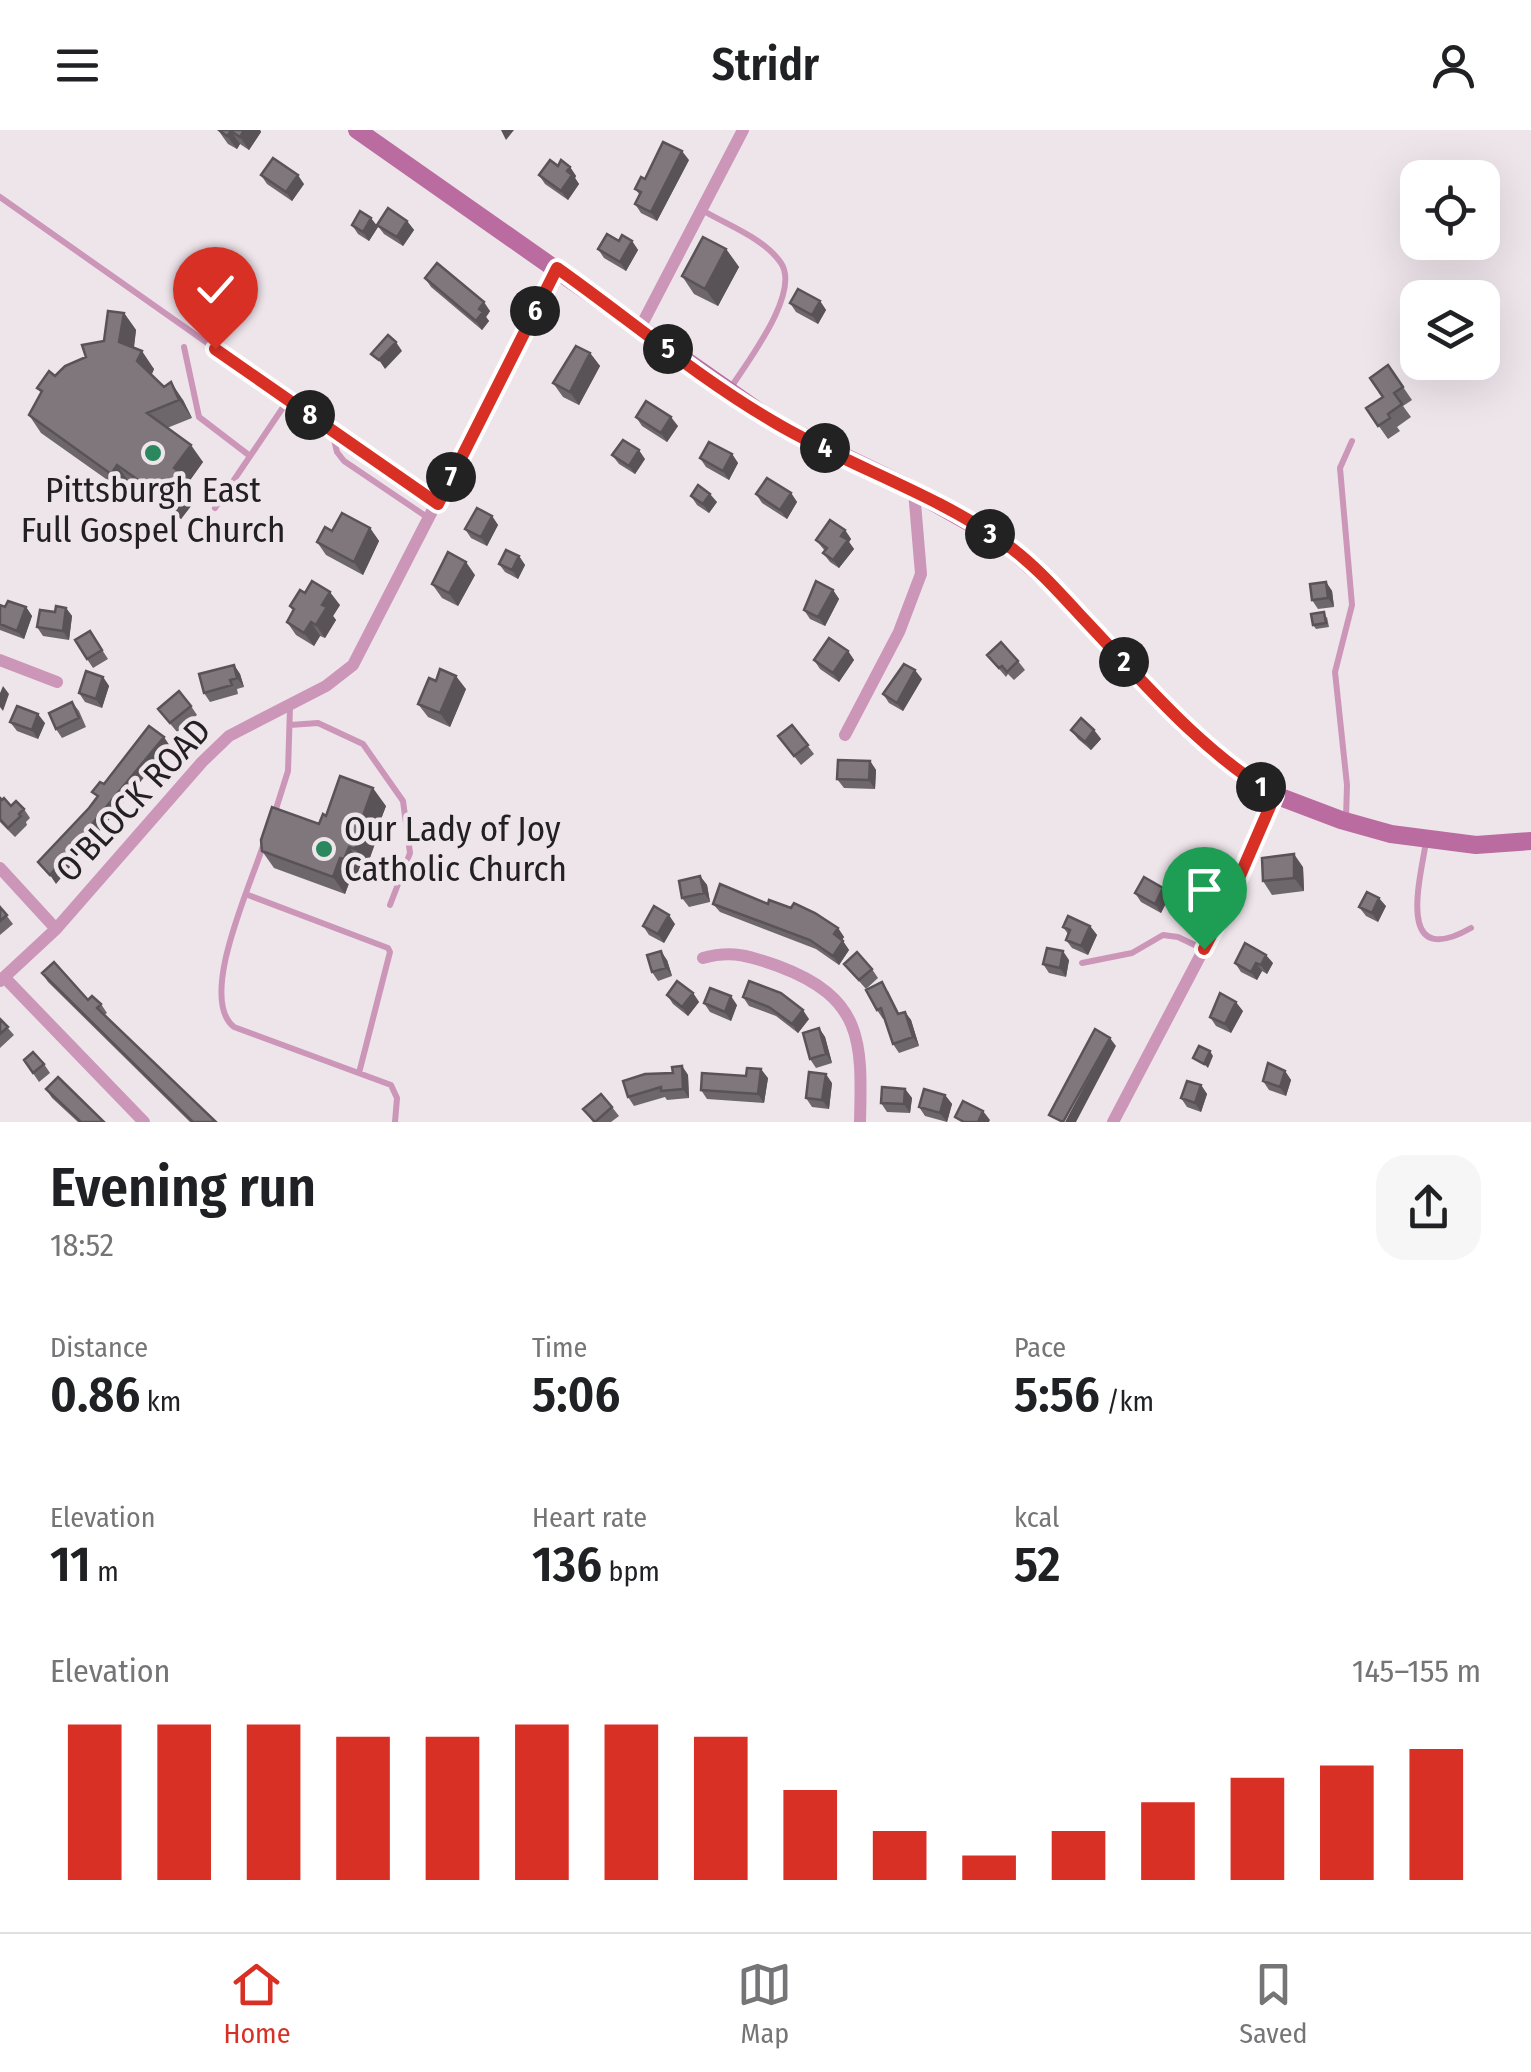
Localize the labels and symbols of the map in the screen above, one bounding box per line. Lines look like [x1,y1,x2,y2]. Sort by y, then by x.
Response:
pin [173,247,258,350]
pin: 6 [510,286,560,336]
pin: 5 [643,324,693,374]
pin: 8 [285,390,335,440]
pin: 4 [800,423,850,473]
marker: Pittsburgh East Full Gospel Church [142,442,164,464]
pin: 7 [426,452,476,502]
place label: Pittsburgh East Full Gospel Church [21,469,285,551]
pin: 3 [965,509,1015,559]
pin: 2 [1099,637,1149,687]
street label: O'BLOCK ROAD [47,710,219,890]
pin: 1 [1236,762,1286,812]
place label: Our Lady of Joy Catholic Church [344,808,567,890]
marker: Our Lady of Joy Catholic Church [313,838,335,860]
pin [1162,847,1247,950]

